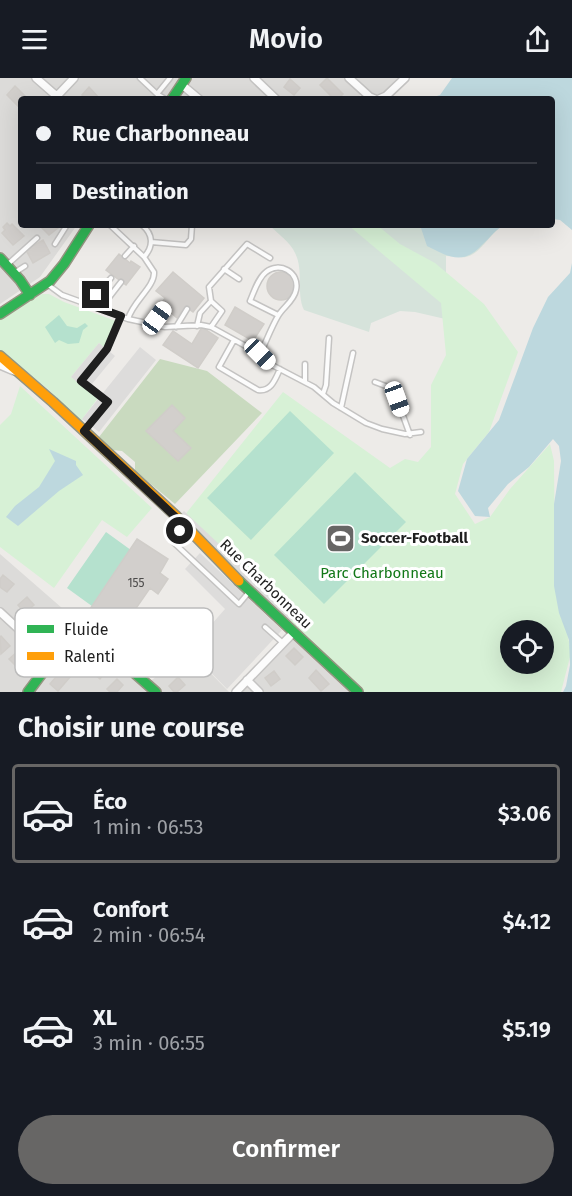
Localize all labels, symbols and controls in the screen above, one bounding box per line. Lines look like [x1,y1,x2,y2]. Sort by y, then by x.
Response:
icon: menu [18,23,51,56]
text: Movio [249,23,323,55]
icon: share [521,23,554,56]
text: Rue Charbonneau [72,120,249,147]
text: Destination [72,178,189,205]
route end [82,281,109,308]
car [139,298,175,338]
car [241,335,279,373]
car [382,379,412,419]
route start [166,517,193,544]
sports icon: Soccer-Football [324,522,356,554]
place label: Soccer-Football [361,529,469,547]
street label: Rue Charbonneau [216,535,316,633]
park label: Parc Charbonneau [320,564,444,582]
house number: 155 [127,576,145,590]
legend [15,608,213,677]
text: Fluide [64,620,109,639]
map controls [500,620,554,674]
button: locate [500,620,554,674]
text: Ralenti [64,647,115,666]
text: Choisir une course [18,712,244,744]
icon: car [21,787,75,841]
text: Éco [93,788,127,815]
text: $3.06 [498,800,551,827]
text: 1 min · 06:53 [93,815,203,839]
icon: car [21,895,75,949]
text: Confort [93,896,169,923]
text: $4.12 [502,908,551,935]
text: 2 min · 06:54 [93,923,205,947]
icon: car [21,1003,75,1057]
text: XL [93,1004,117,1031]
text: $5.19 [502,1016,551,1043]
text: 3 min · 06:55 [93,1031,205,1055]
button: Confirmer [18,1115,554,1184]

